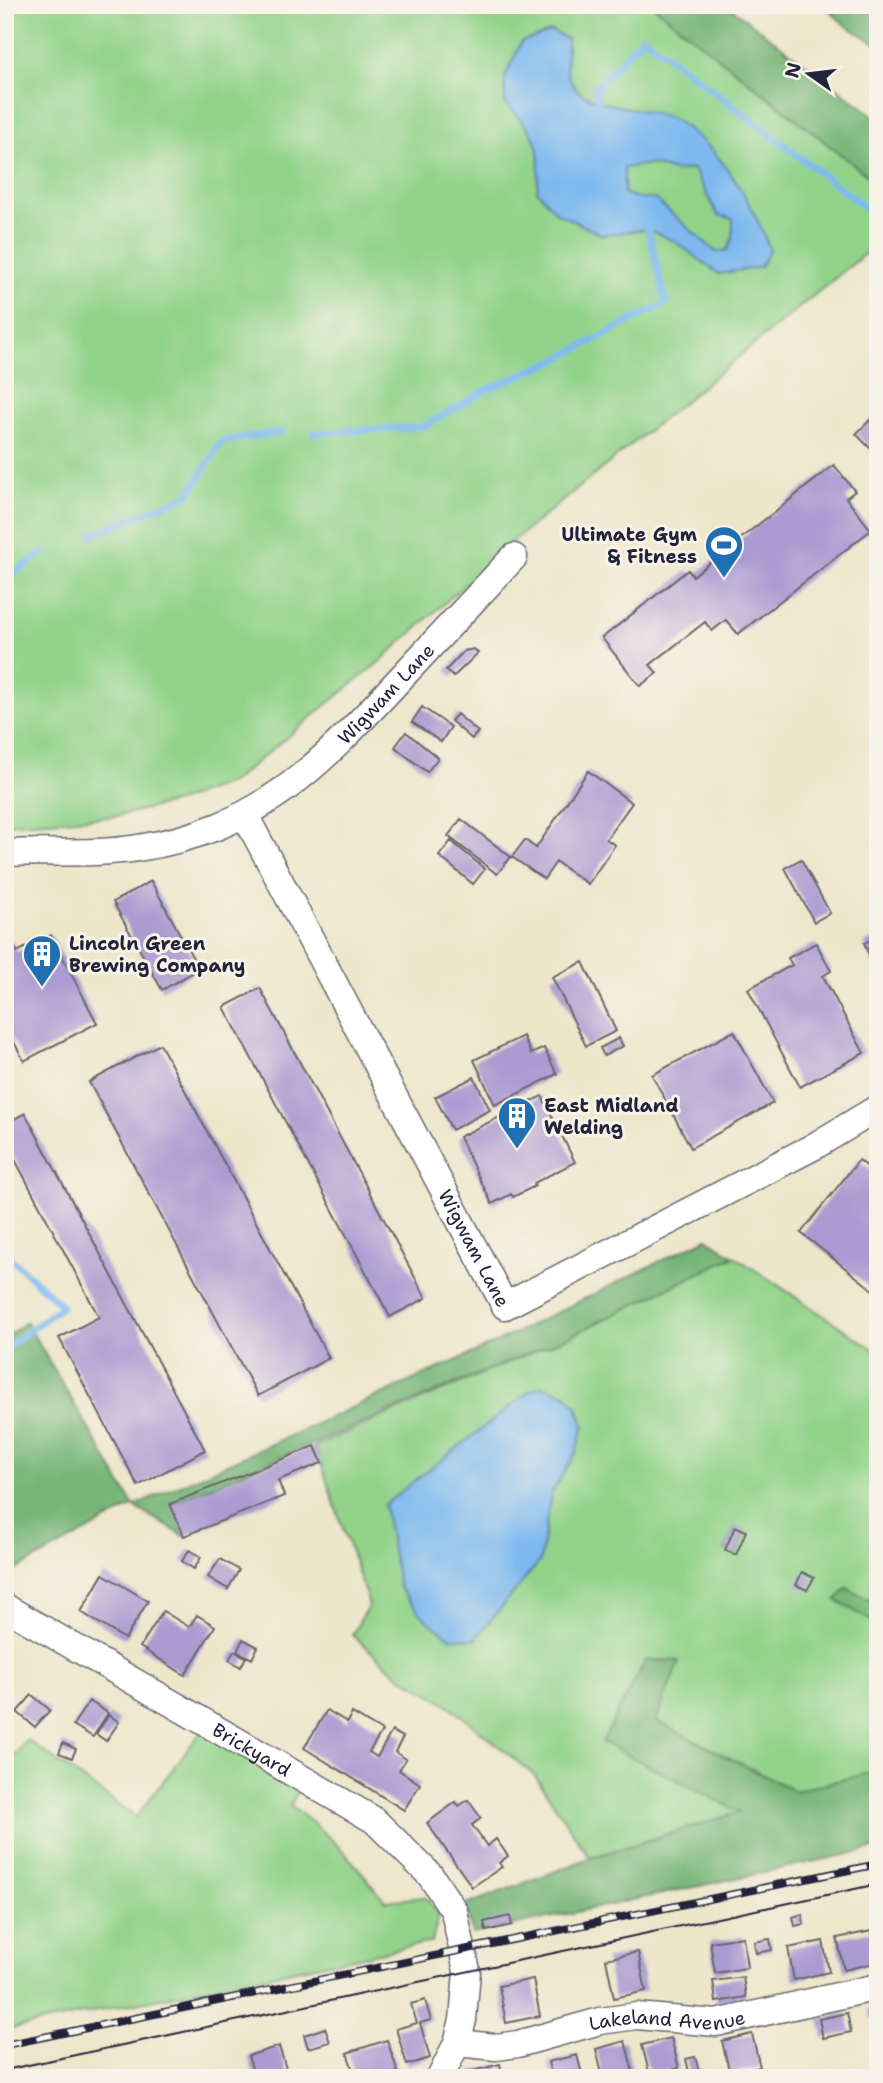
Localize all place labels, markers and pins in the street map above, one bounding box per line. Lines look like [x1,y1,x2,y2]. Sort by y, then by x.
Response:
place label: Ultimate Gym & Fitness [561,522,697,569]
sports icon: Ultimate Gym & Fitness [703,524,745,579]
place label: Lincoln Green Brewing Company [69,931,245,978]
building icon: Lincoln Green Brewing Company [21,933,63,988]
place label: East Midland Welding [544,1093,679,1140]
building icon: East Midland Welding [496,1095,538,1150]

